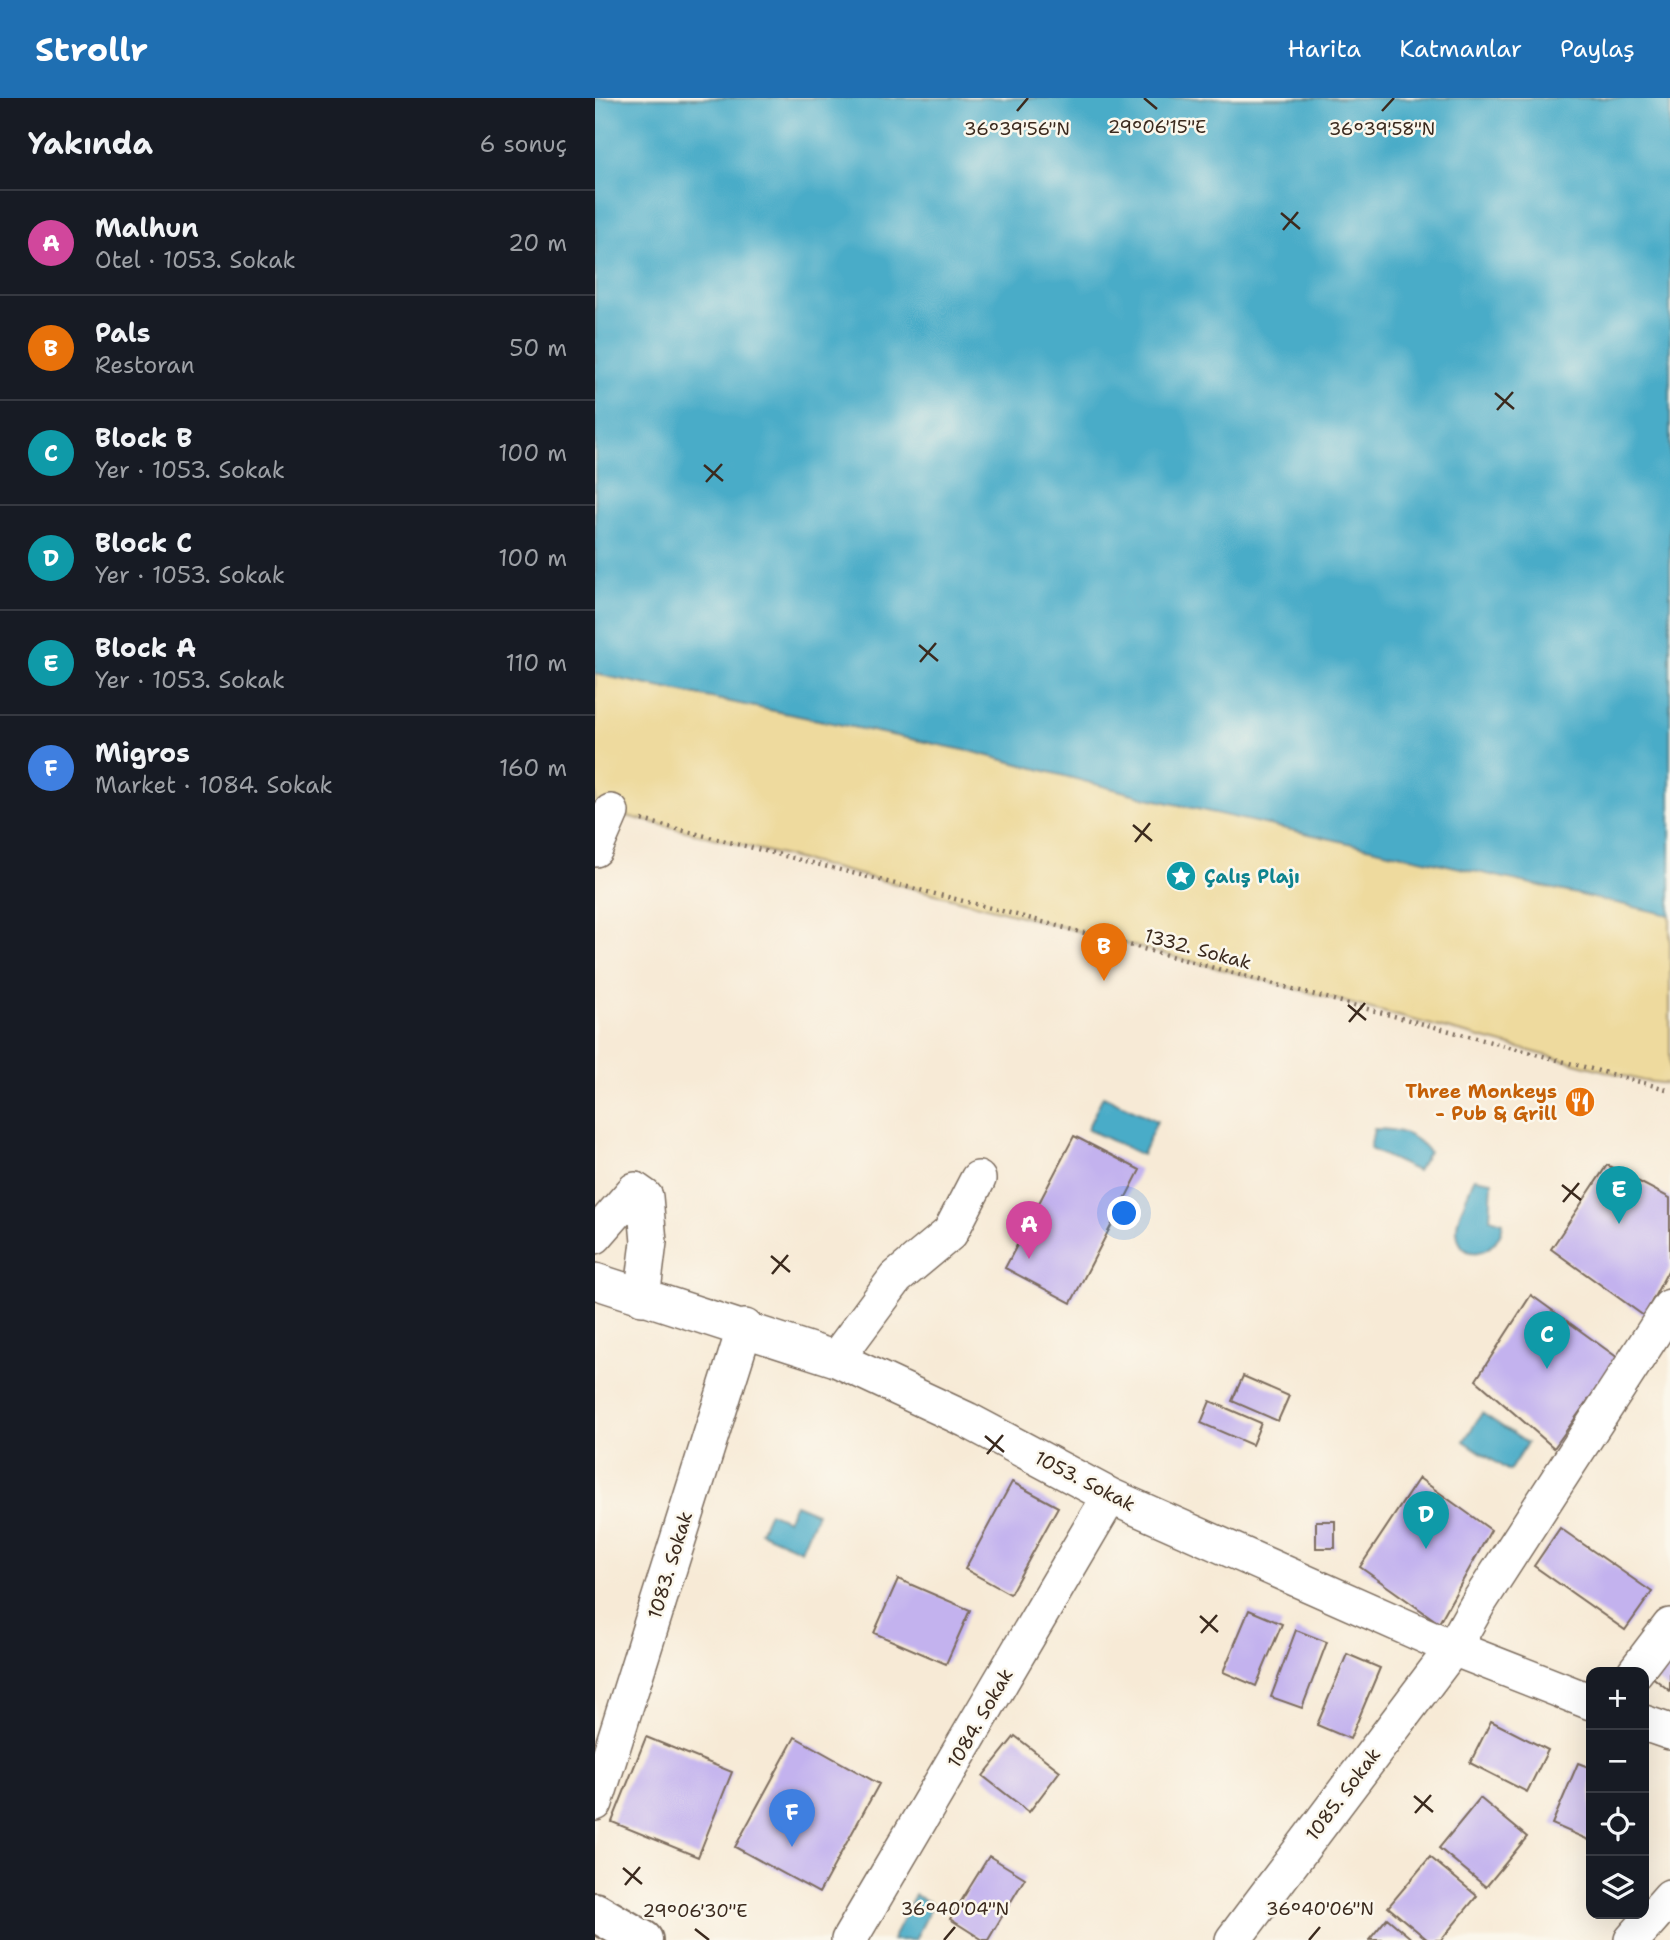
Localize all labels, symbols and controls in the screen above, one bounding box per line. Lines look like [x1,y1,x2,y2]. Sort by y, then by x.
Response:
text: Strollr [35,27,148,72]
text: Harita [1288,33,1361,65]
text: Katmanlar [1399,33,1522,65]
text: Paylaş [1560,33,1635,65]
text: 29°06'15"E [1108,115,1206,139]
text: 36°39'56"N [964,117,1070,141]
text: 36°39'58"N [1329,117,1435,141]
text: Yakında [28,123,153,164]
text: 6 sonuç [480,129,567,159]
text: Malhun [95,210,199,245]
text: A [42,228,60,258]
text: 20 m [508,228,567,258]
text: Otel · 1053. Sokak [95,245,296,275]
text: Pals [95,315,150,350]
text: B [44,333,58,363]
text: 50 m [509,333,567,363]
text: Restoran [95,350,195,380]
text: Block B [95,420,193,455]
text: C [44,438,58,468]
text: 100 m [498,438,567,468]
text: Yer · 1053. Sokak [95,455,285,485]
text: Block C [95,525,192,560]
text: D [43,543,59,573]
text: 100 m [498,543,567,573]
text: Yer · 1053. Sokak [95,560,285,590]
text: Block A [95,630,196,665]
text: E [43,648,59,678]
text: 110 m [505,648,567,678]
text: Yer · 1053. Sokak [95,665,285,695]
text: Migros [95,735,190,770]
text: F [44,753,58,783]
text: 160 m [499,753,567,783]
text: Market · 1084. Sokak [95,770,333,800]
place icon: Çalış Plajı [1164,859,1198,893]
place label: Çalış Plajı [1204,864,1300,889]
pin: B [1081,923,1127,981]
street label: 1332. Sokak [1142,923,1254,975]
place label: Three Monkeys - Pub & Grill [1405,1079,1557,1126]
restaurant icon: Three Monkeys - Pub & Grill [1563,1085,1597,1119]
pin: E [1596,1166,1642,1224]
your location [1107,1196,1141,1230]
pin: A [1006,1201,1052,1259]
pin: C [1524,1311,1570,1369]
street label: 1053. Sokak [1030,1445,1140,1517]
pin: D [1403,1491,1449,1549]
street label: 1083. Sokak [642,1508,698,1622]
street label: 1084. Sokak [941,1664,1019,1772]
map controls [1586,1667,1649,1919]
button: + [1586,1667,1649,1730]
button: − [1586,1730,1649,1793]
street label: 1085. Sokak [1300,1742,1386,1846]
pin: F [769,1789,815,1847]
button: locate [1586,1793,1649,1856]
button: layers [1586,1856,1649,1919]
text: 36°40'04"N [901,1897,1009,1921]
text: 36°40'06"N [1266,1897,1374,1921]
text: 29°06'30"E [643,1899,747,1923]

